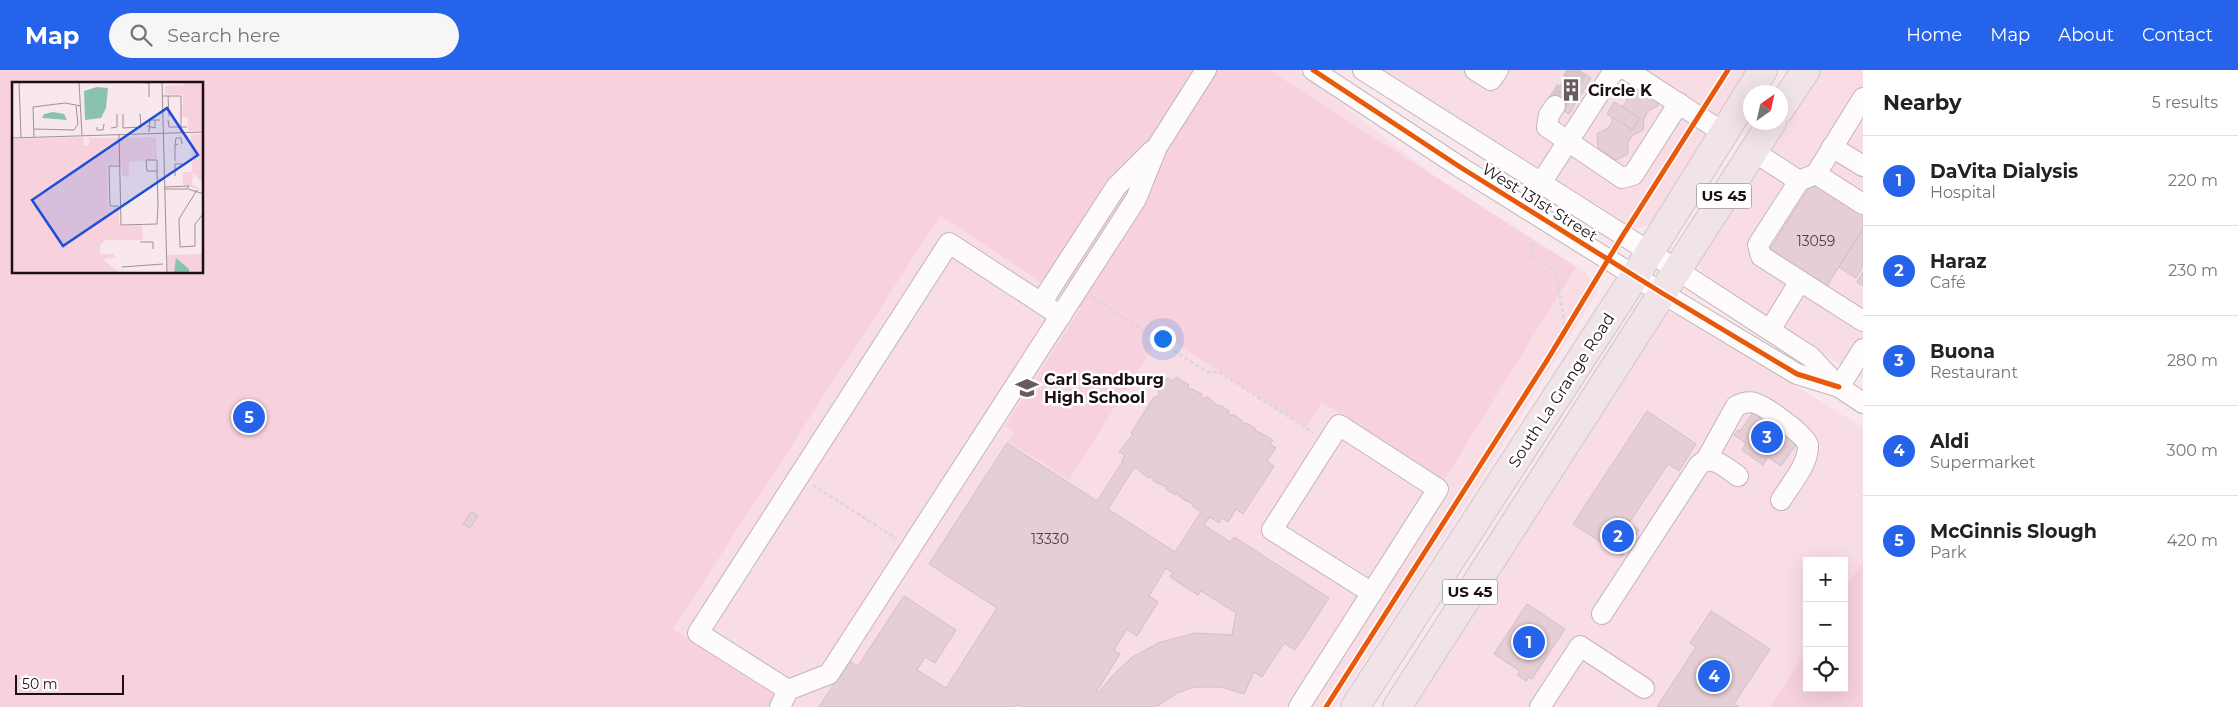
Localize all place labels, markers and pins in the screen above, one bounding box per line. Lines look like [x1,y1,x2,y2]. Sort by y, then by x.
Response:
building icon: Circle K [1558,77,1584,103]
place label: Circle K [1588,81,1653,100]
place label: Carl Sandburg High School [1044,370,1164,407]
school or university icon: Carl Sandburg High School [1014,375,1040,401]
pin: 5 [233,398,265,436]
pin: 3 [1751,418,1783,456]
pin: 2 [1602,517,1634,555]
pin: 1 [1513,623,1545,661]
pin: 4 [1698,657,1730,695]

